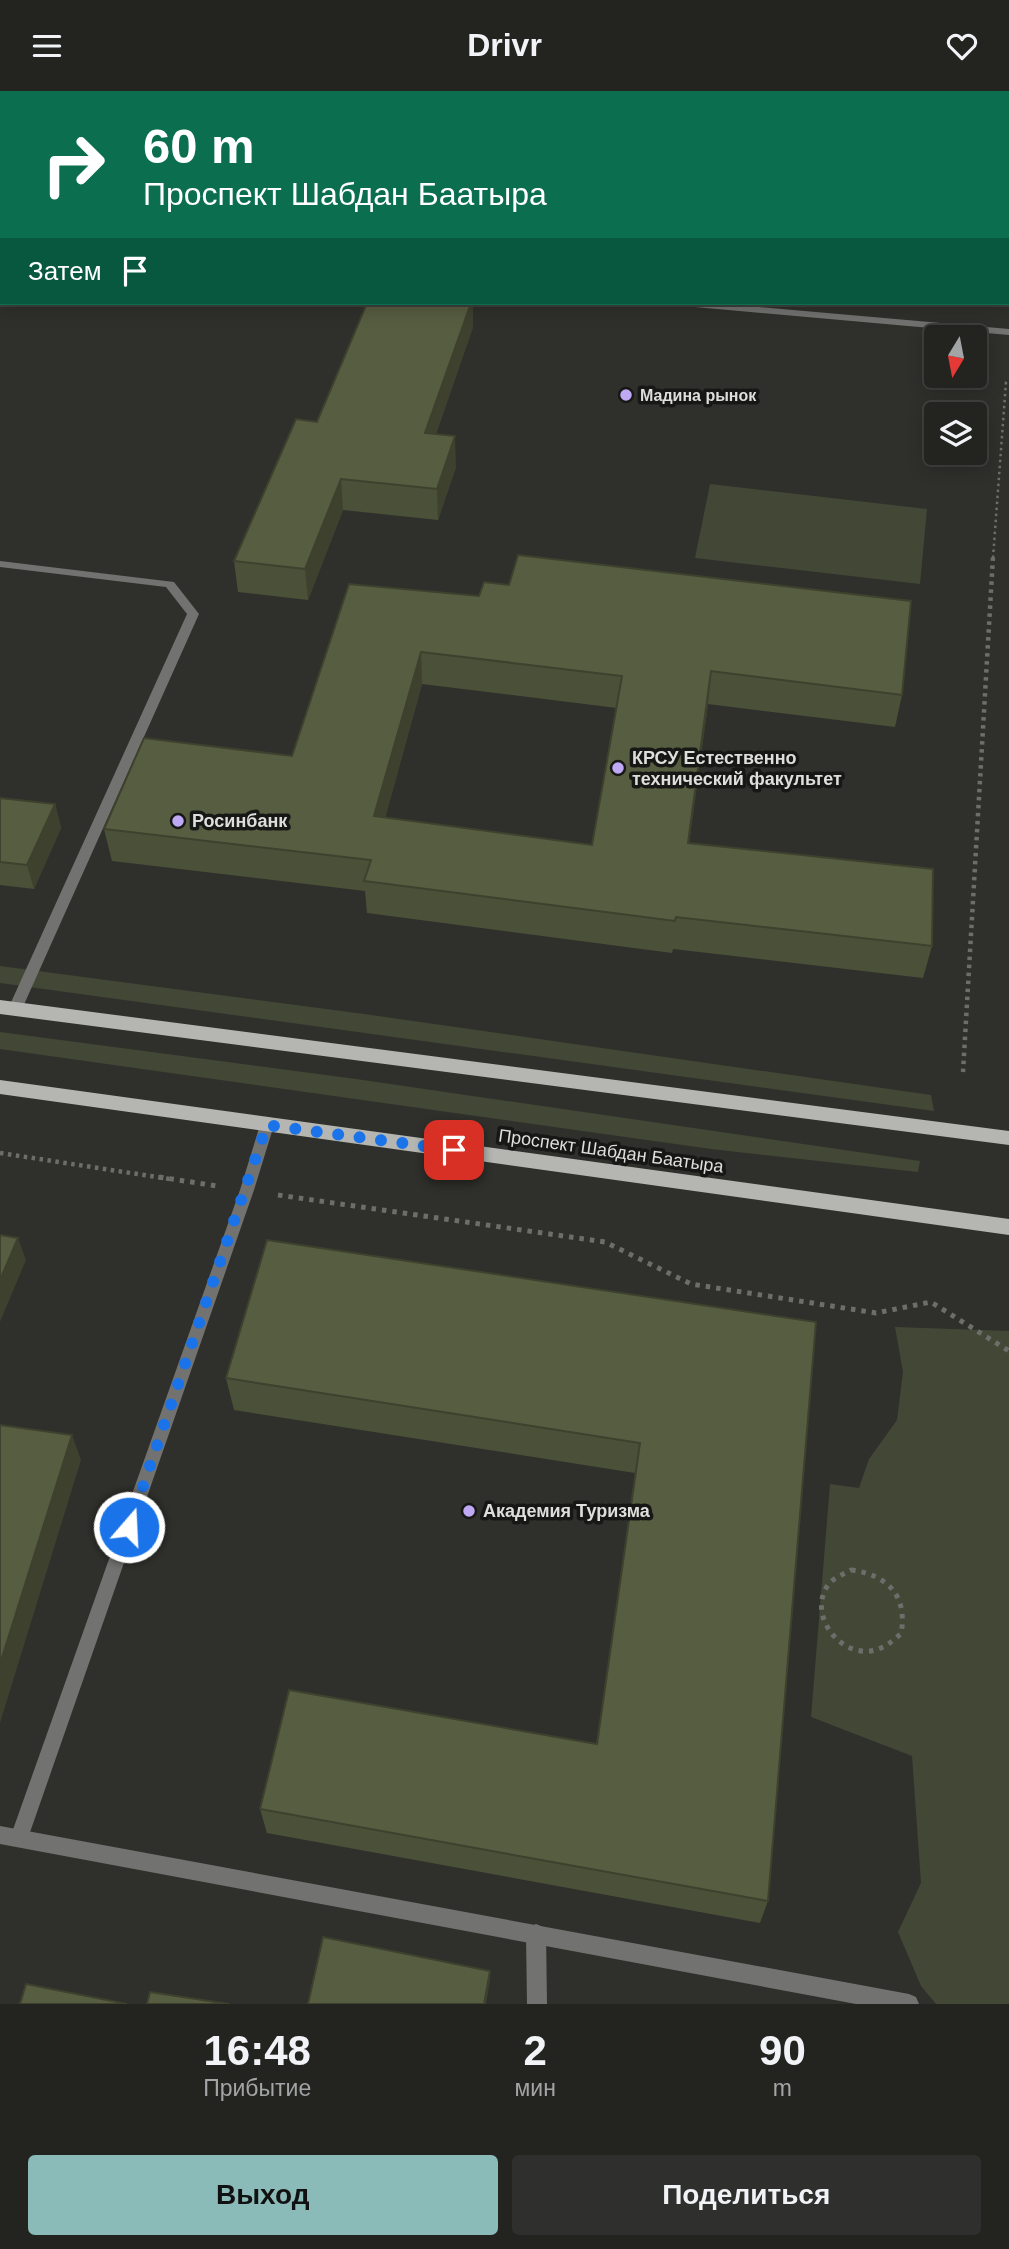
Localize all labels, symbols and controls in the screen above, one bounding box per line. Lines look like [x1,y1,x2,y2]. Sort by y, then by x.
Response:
icon: menu [28,27,66,65]
text: Drivr [467,27,542,63]
icon: heart [943,27,981,65]
icon: right [28,119,119,210]
text: 60 m [143,119,255,173]
text: Проспект Шабдан Баатыра [143,176,547,212]
icon: arrive [116,252,154,290]
text: Затем [28,256,102,286]
north arrow [924,325,987,389]
map controls [924,325,987,465]
marker: Мадина рынок [618,387,634,403]
place label: Мадина рынок [640,387,757,404]
button: layers [924,402,987,465]
place label: КРСУ Естественно технический факультет [632,748,842,789]
marker: КРСУ Естественно технический факультет [610,760,626,776]
place label: Росинбанк [192,811,288,831]
marker: Росинбанк [170,813,186,829]
pin [424,1120,484,1180]
street label: Проспект Шабдан Баатыра [497,1125,726,1177]
icon: arrive [435,1131,473,1169]
position arrow [92,1490,166,1564]
place label: Академия Туризма [483,1501,651,1521]
marker: Академия Туризма [461,1503,477,1519]
text: 16:48 [204,2027,311,2074]
text: 2 [523,2027,547,2074]
text: 90 [759,2027,806,2074]
text: Прибытие [203,2075,311,2101]
text: мин [514,2075,556,2101]
text: m [773,2075,792,2101]
button: Выход [28,2155,498,2235]
button: Поделиться [512,2155,981,2235]

